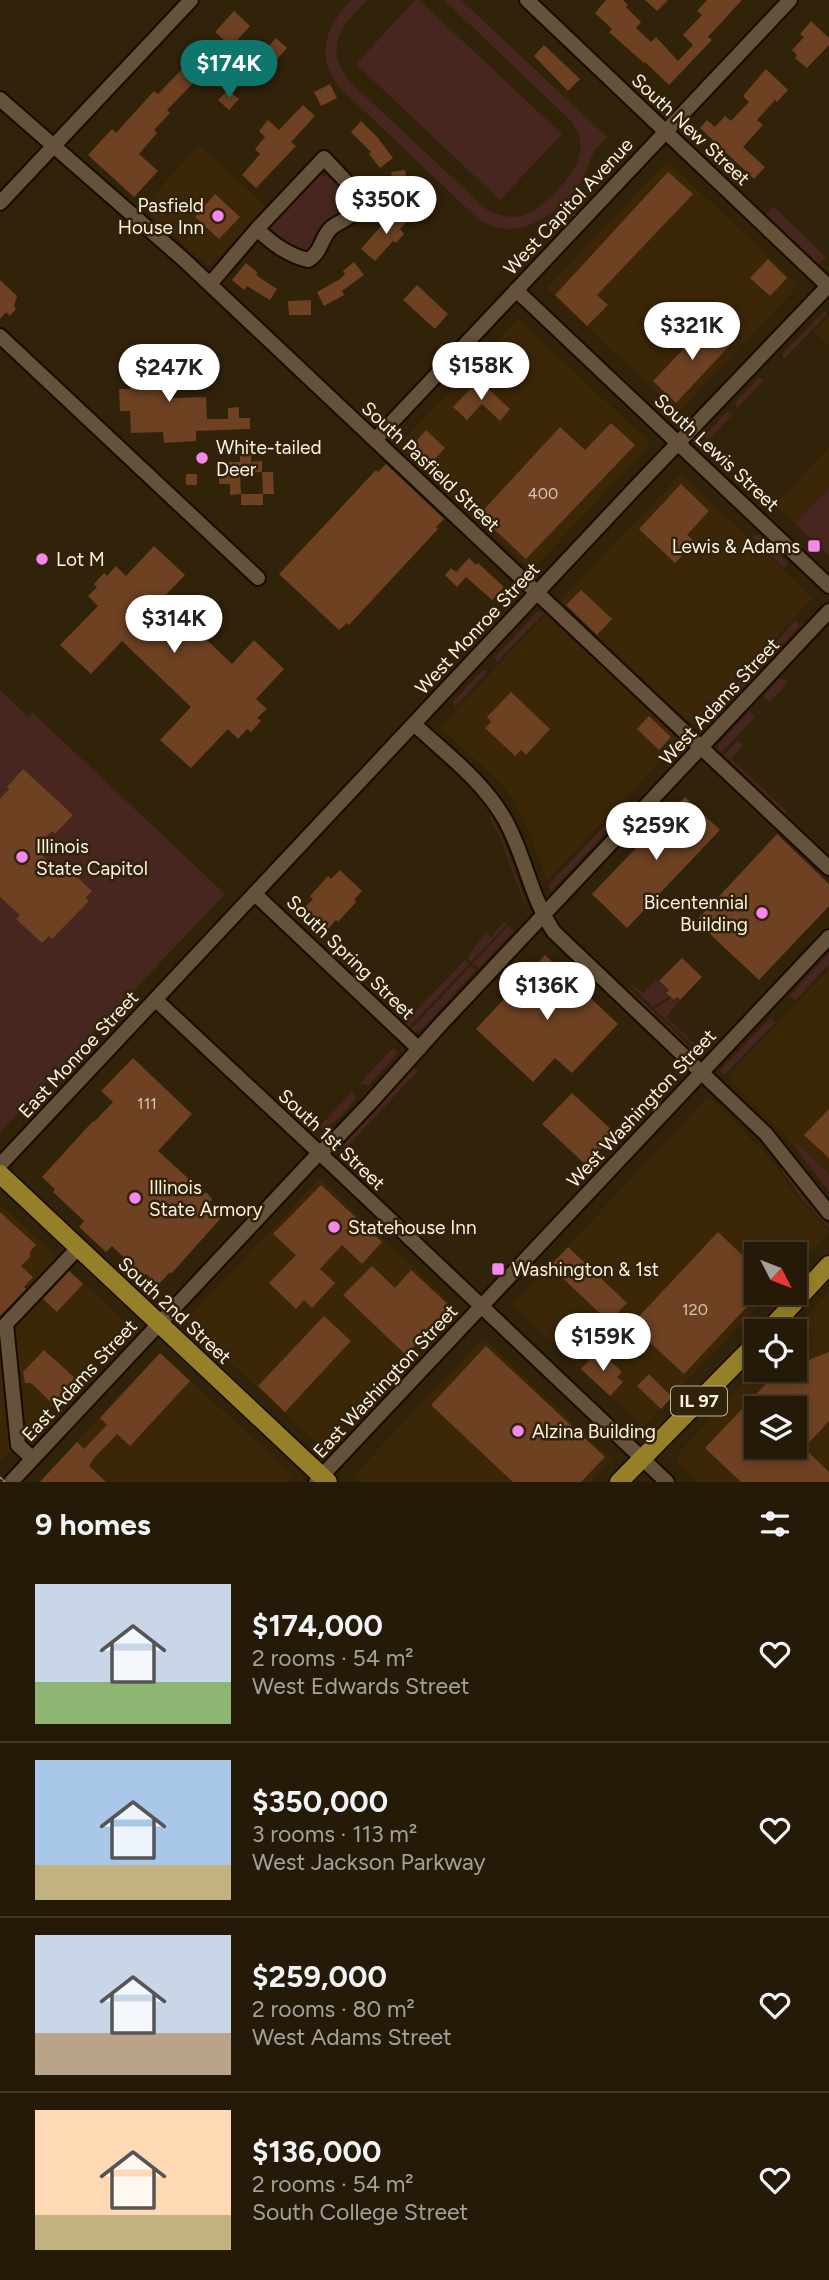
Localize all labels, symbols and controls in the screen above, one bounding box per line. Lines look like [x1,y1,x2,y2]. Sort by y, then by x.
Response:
pin: $174K [180,41,278,100]
text: $174K [196,49,262,77]
street label: South New Street [627,69,755,190]
street label: West Capitol Avenue [499,133,638,280]
pin: $350K [337,176,435,236]
text: $350K [351,185,421,213]
place label: Pasfield House Inn [118,194,204,239]
marker: Pasfield House Inn [210,208,226,224]
pin: $321K [643,302,741,362]
text: $321K [660,311,724,339]
pin: $158K [432,342,530,402]
pin: $247K [120,344,218,404]
text: $158K [448,351,514,379]
text: $247K [135,353,203,381]
street label: South Lewis Street [650,389,784,516]
street label: South Pasfield Street [357,397,504,536]
place label: White-tailed Deer [216,436,322,481]
marker: White-tailed Deer [194,450,210,466]
house number: 400 [528,484,558,503]
place label: Lewis & Adams [672,535,800,558]
marker: Lewis & Adams [806,538,822,554]
place label: Lot M [56,548,105,571]
marker: Lot M [34,551,50,567]
street label: West Monroe Street [410,558,544,699]
pin: $314K [125,596,223,655]
text: $314K [141,604,207,632]
street label: West Adams Street [655,633,784,770]
pin: $259K [607,802,705,862]
text: $259K [622,811,690,839]
place label: Illinois State Capitol [36,835,148,880]
marker: Illinois State Capitol [14,849,30,865]
street label: South Spring Street [282,890,419,1024]
place label: Bicentennial Building [644,891,748,936]
marker: Bicentennial Building [754,905,770,921]
pin: $136K [498,962,596,1022]
text: $136K [515,971,579,999]
street label: East Monroe Street [14,986,143,1123]
street label: West Washington Street [562,1024,721,1192]
street label: South 1st Street [274,1084,390,1195]
house number: 111 [137,1094,157,1113]
place label: Illinois State Armory [149,1176,263,1221]
marker: Illinois State Armory [127,1190,143,1206]
place label: Statehouse Inn [348,1216,477,1239]
marker: Statehouse Inn [326,1219,342,1235]
north arrow [744,1242,807,1306]
map controls [744,1242,807,1459]
street label: South 2nd Street [113,1252,236,1369]
place label: Washington & 1st [512,1258,659,1281]
marker: Washington & 1st [490,1261,506,1277]
street label: East Washington Street [308,1300,462,1463]
house number: 120 [682,1300,708,1319]
pin: $159K [554,1314,652,1373]
street label: East Adams Street [17,1315,142,1446]
button: locate [744,1319,807,1382]
text: $159K [571,1322,635,1350]
road number: IL 97 [671,1386,727,1416]
button: layers [744,1396,807,1459]
place label: Alzina Building [532,1420,656,1443]
marker: Alzina Building [510,1423,526,1439]
icon: filters [756,1505,794,1543]
text: 9 homes [35,1506,151,1543]
text: $174,000 [252,1607,383,1644]
icon: home [91,1612,175,1696]
icon: heart [756,1635,794,1673]
text: 2 rooms · 54 m² [252,1644,414,1672]
text: West Edwards Street [252,1672,469,1700]
text: $350,000 [252,1783,388,1820]
icon: home [91,1788,175,1872]
icon: heart [756,1811,794,1849]
text: 3 rooms · 113 m² [252,1820,417,1848]
text: West Jackson Parkway [252,1848,486,1876]
text: $259,000 [252,1958,387,1995]
icon: home [91,1963,175,2047]
icon: heart [756,1986,794,2024]
text: 2 rooms · 80 m² [252,1995,415,2023]
text: West Adams Street [252,2023,452,2051]
text: $136,000 [252,2133,381,2170]
icon: home [91,2138,175,2222]
icon: heart [756,2161,794,2199]
text: 2 rooms · 54 m² [252,2170,414,2198]
text: South College Street [252,2198,468,2226]

